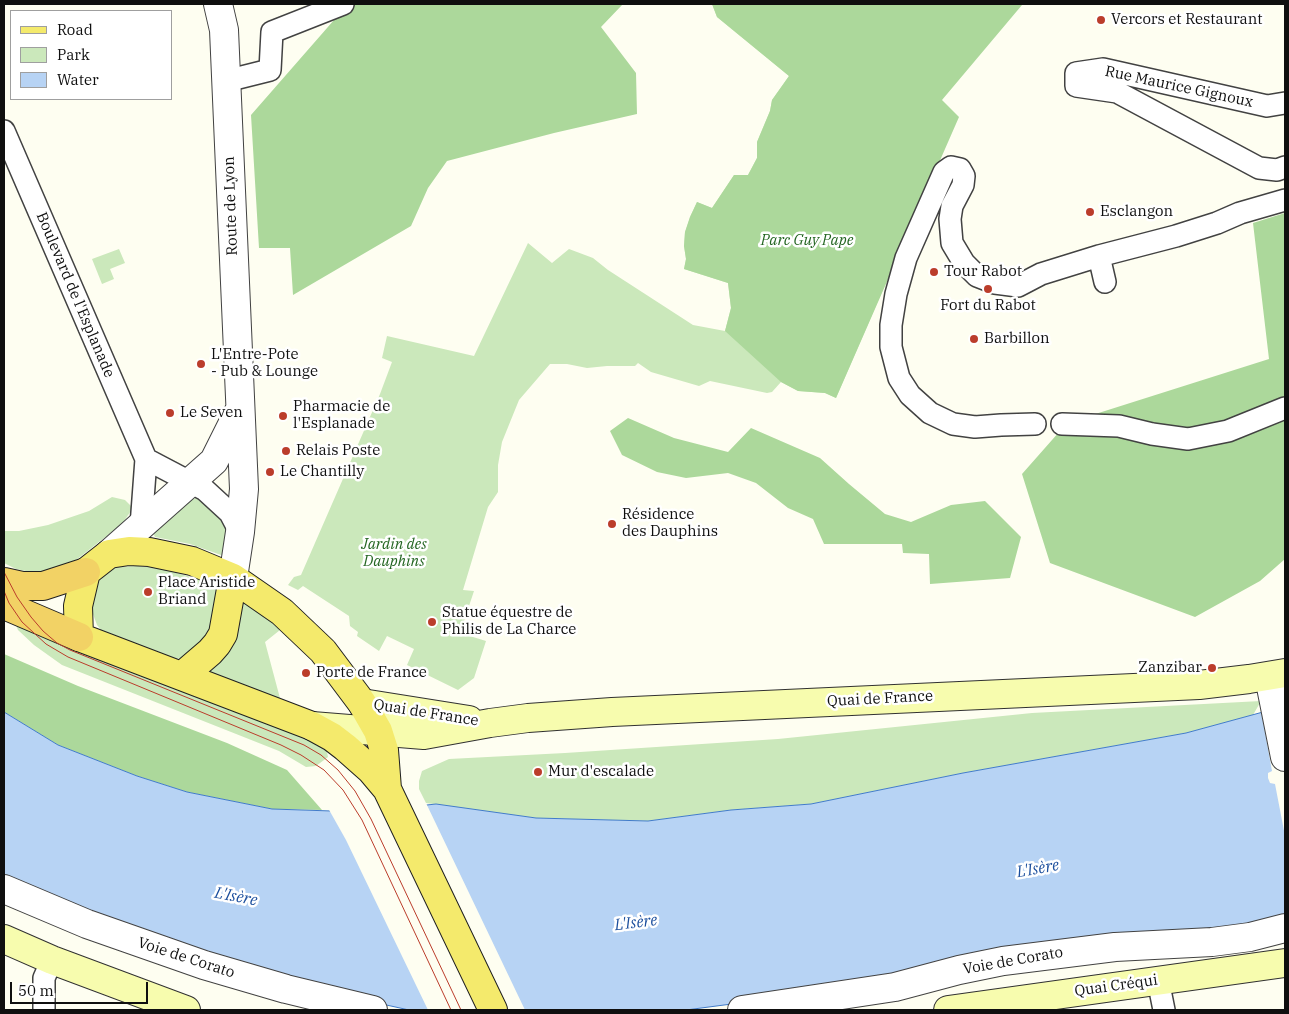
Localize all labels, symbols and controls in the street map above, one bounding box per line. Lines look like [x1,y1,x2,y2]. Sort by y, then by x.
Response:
legend [10,10,172,100]
place label: Vercors et Restaurant [1111,11,1263,29]
marker: Vercors et Restaurant [1095,14,1107,26]
text: Road [57,20,93,39]
text: Park [57,45,90,64]
street label: Rue Maurice Gignoux [1103,62,1255,112]
text: Water [57,70,99,89]
street label: Route de Lyon [220,156,242,256]
place label: Esclangon [1100,203,1173,221]
marker: Esclangon [1084,206,1096,218]
street label: Boulevard de l'Esplanade [32,210,118,380]
park label: Parc Guy Pape [761,232,853,250]
place label: Tour Rabot [944,263,1022,281]
marker: Tour Rabot [928,266,940,278]
marker: Fort du Rabot [982,283,994,295]
place label: Fort du Rabot [940,297,1036,315]
place label: Barbillon [984,330,1050,348]
marker: Barbillon [968,333,980,345]
place label: L'Entre-Pote - Pub & Lounge [211,346,318,381]
marker: L'Entre-Pote - Pub & Lounge [195,358,207,370]
place label: Pharmacie de l'Esplanade [293,398,390,433]
place label: Le Seven [180,404,243,422]
marker: Le Seven [164,407,176,419]
marker: Pharmacie de l'Esplanade [277,410,289,422]
place label: Relais Poste [296,442,380,460]
marker: Relais Poste [280,445,292,457]
place label: Le Chantilly [280,463,364,481]
marker: Le Chantilly [264,466,276,478]
place label: Résidence des Dauphins [622,506,718,541]
marker: Résidence des Dauphins [606,518,618,530]
park label: Jardin des Dauphins [361,536,427,571]
place label: Place Aristide Briand [158,574,255,609]
marker: Place Aristide Briand [142,586,154,598]
place label: Statue équestre de Philis de La Charce [442,604,576,639]
marker: Statue équestre de Philis de La Charce [426,616,438,628]
place label: Zanzibar [1138,659,1202,677]
marker: Zanzibar [1206,662,1218,674]
place label: Porte de France [316,664,427,682]
marker: Porte de France [300,667,312,679]
street label: Quai de France [827,687,933,711]
street label: Quai de France [372,696,480,730]
place label: Mur d'escalade [548,763,654,781]
marker: Mur d'escalade [532,766,544,778]
water label: L'Isère [1015,856,1061,882]
water label: L'Isère [213,883,259,911]
water label: L'Isère [614,911,658,935]
street label: Voie de Corato [135,934,237,982]
street label: Voie de Corato [962,943,1064,979]
street label: Quai Créqui [1073,971,1159,1001]
scale bar [12,972,150,1004]
text: 50 m [18,981,54,1000]

